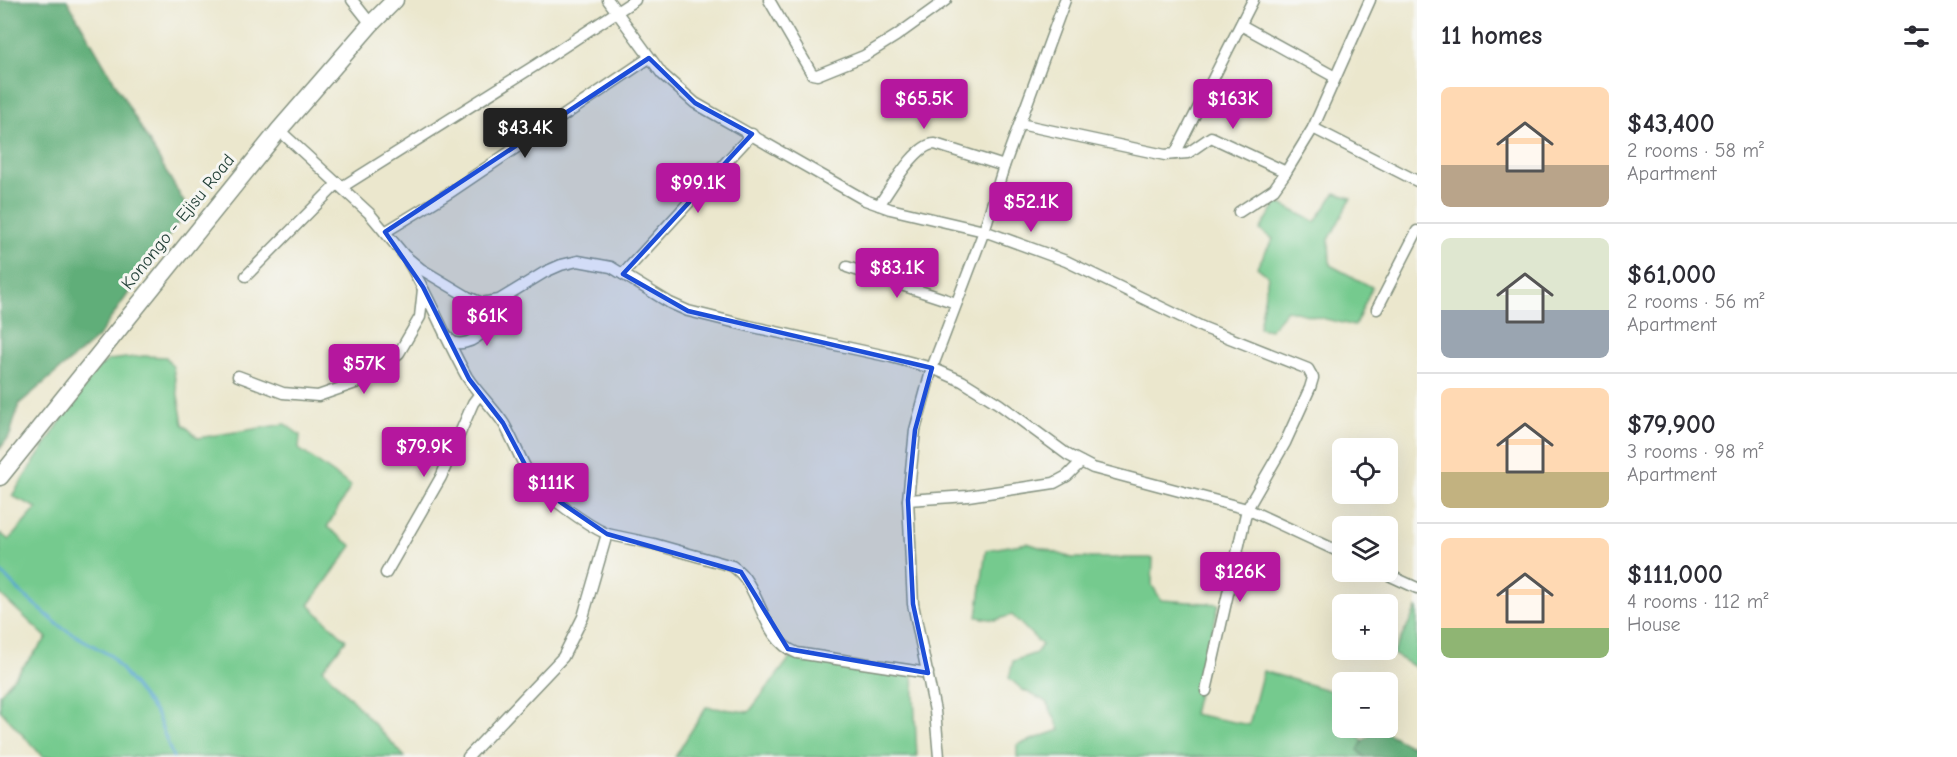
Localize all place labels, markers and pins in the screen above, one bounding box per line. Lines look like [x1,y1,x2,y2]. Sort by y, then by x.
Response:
pin: $65.5K [875,79,973,130]
pin: $163K [1191,79,1275,130]
pin: $43.4K [476,108,574,159]
pin: $99.1K [649,163,747,214]
pin: $52.1K [982,182,1080,233]
pin: $83.1K [848,248,946,299]
pin: $61K [451,296,523,347]
pin: $57K [328,344,400,395]
pin: $79.9K [375,427,473,478]
pin: $111K [509,463,593,514]
pin: $126K [1198,552,1282,603]

